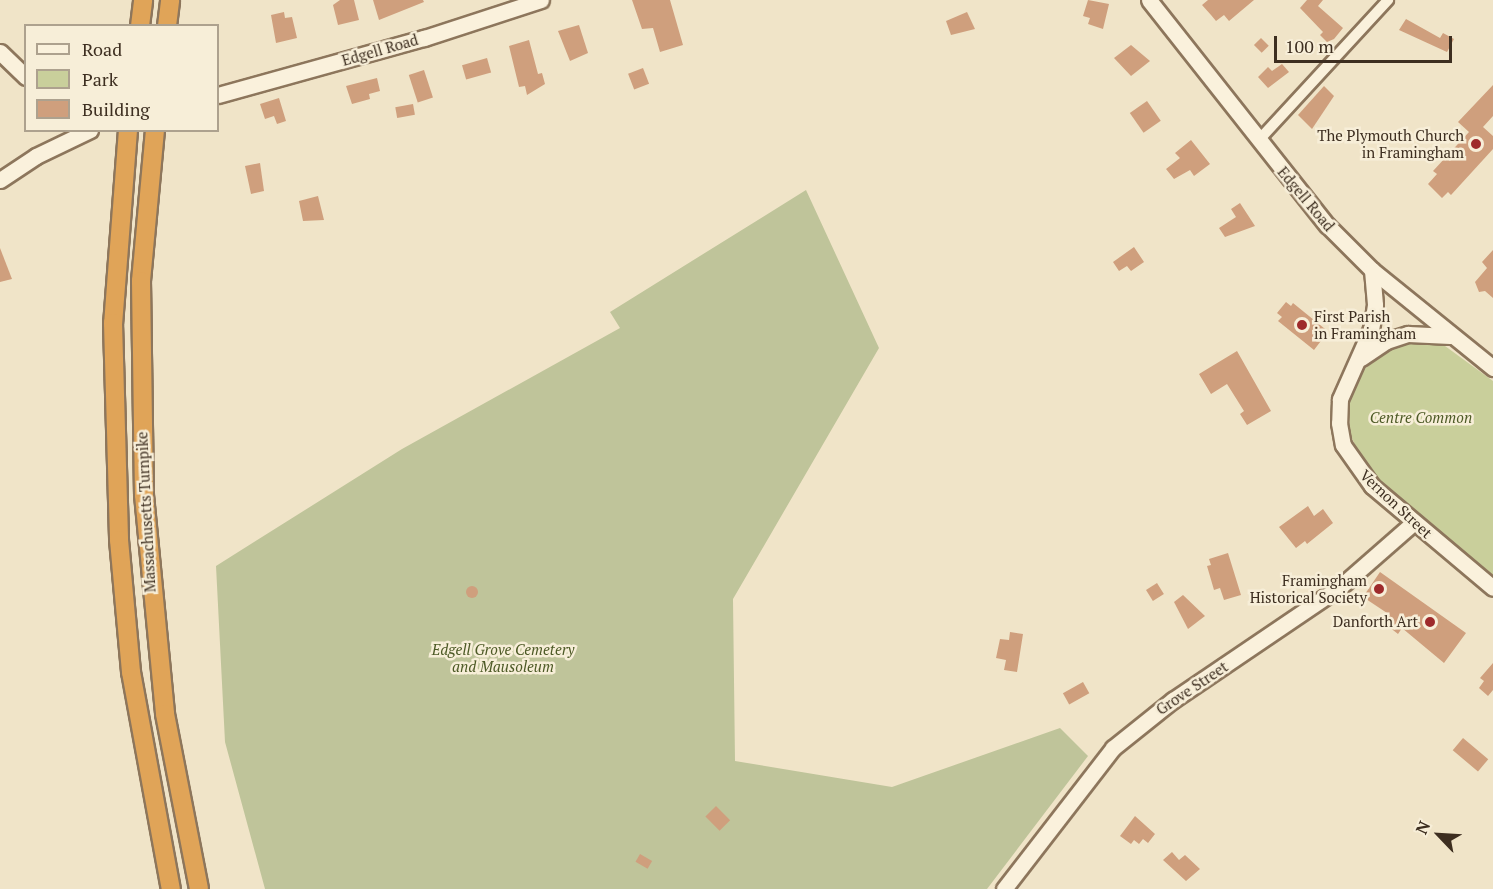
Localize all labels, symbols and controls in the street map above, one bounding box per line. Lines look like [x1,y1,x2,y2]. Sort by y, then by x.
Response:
legend [24,24,219,132]
scale bar [1277,24,1456,62]
street label: Edgell Road [340,31,420,69]
text: 100 m [1285,34,1334,58]
text: Road [82,37,122,61]
text: Park [82,67,118,91]
text: Building [82,97,150,121]
place label: The Plymouth Church in Framingham [1317,126,1464,161]
marker: The Plymouth Church in Framingham [1469,137,1483,151]
street label: Edgell Road [1274,163,1338,235]
place label: First Parish in Framingham [1314,307,1416,342]
marker: First Parish in Framingham [1295,318,1309,332]
park label: Centre Common [1370,409,1472,427]
street label: Massachusetts Turnpike [133,431,159,593]
street label: Vernon Street [1356,466,1436,542]
place label: Framingham Historical Society [1250,571,1367,606]
marker: Framingham Historical Society [1372,582,1386,596]
place label: Danforth Art [1332,613,1418,631]
marker: Danforth Art [1423,615,1437,629]
park label: Edgell Grove Cemetery and Mausoleum [432,640,574,675]
street label: Grove Street [1153,657,1231,719]
north arrow [1409,805,1469,865]
text: N [1410,817,1435,838]

